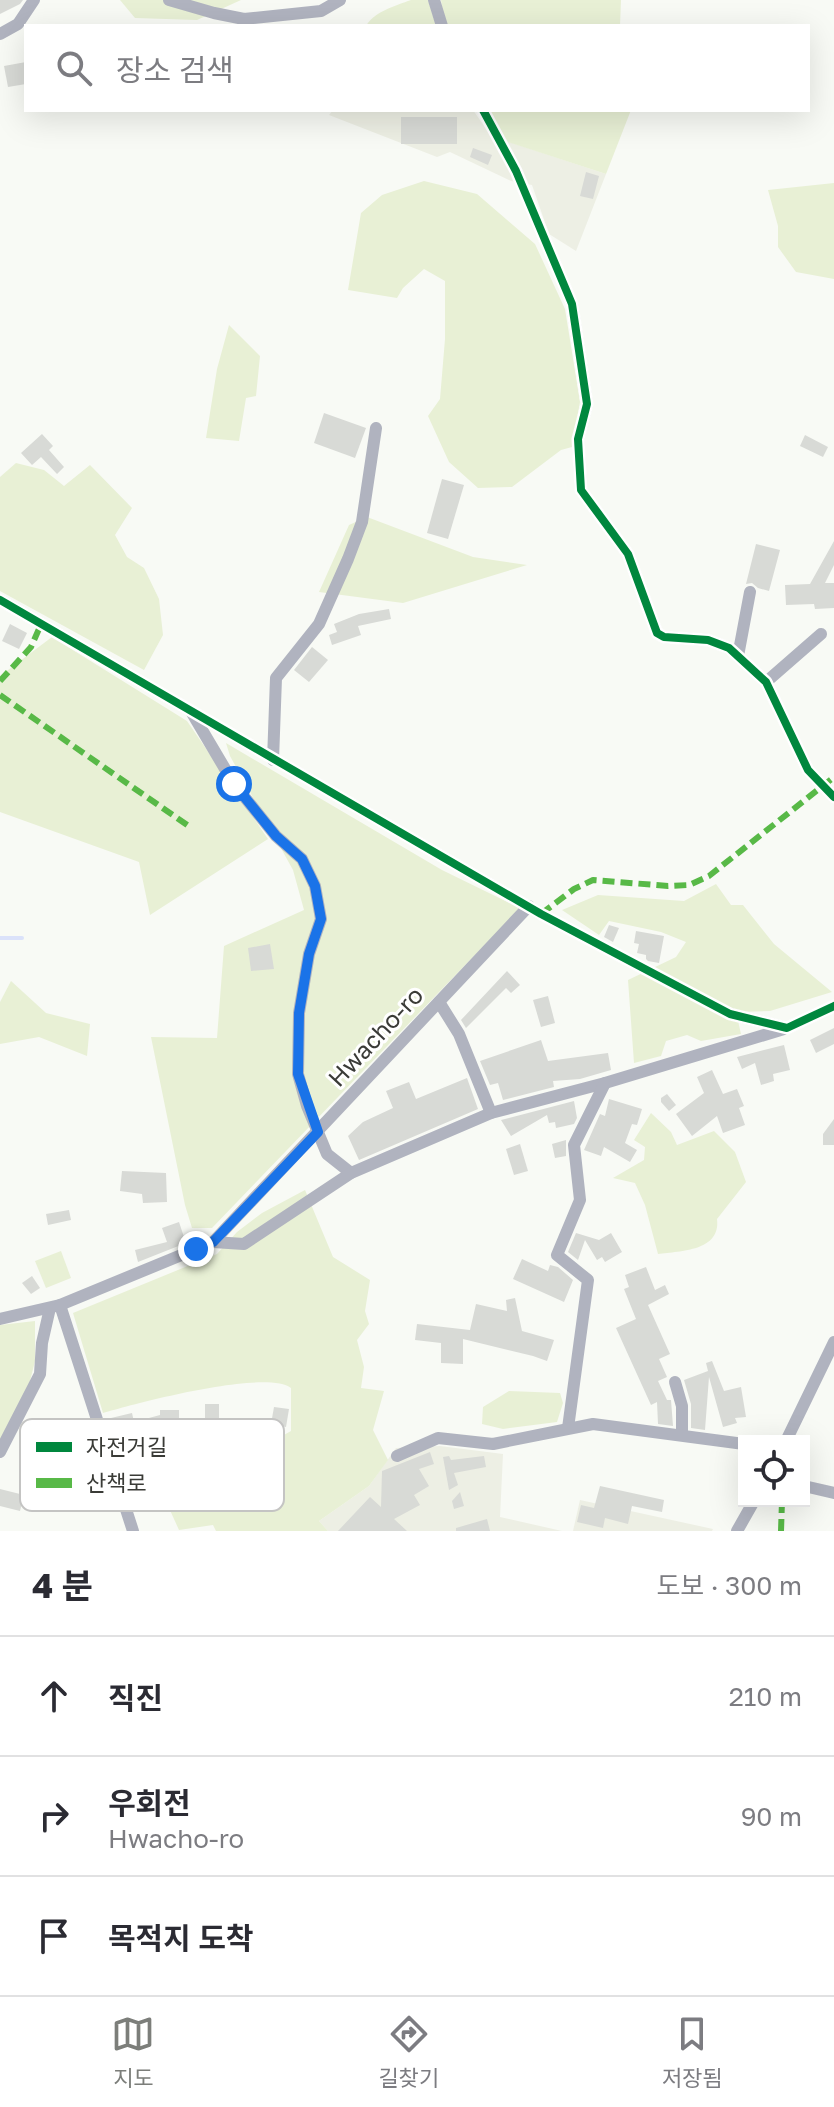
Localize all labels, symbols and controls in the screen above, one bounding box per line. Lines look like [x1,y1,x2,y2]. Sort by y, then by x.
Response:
search box [24,24,810,112]
icon: search [52,46,96,90]
text: 장소 검색 [116,52,234,88]
route start [216,766,252,802]
street label: Hwacho-ro [321,980,428,1092]
route end [178,1231,214,1267]
legend [20,1419,284,1511]
text: 자전거길 [86,1433,167,1460]
map controls [738,1435,810,1507]
button: locate [738,1435,810,1507]
text: 산책로 [86,1469,147,1496]
text: 4 분 [32,1565,93,1605]
text: 도보 · 300 m [656,1570,802,1601]
icon: ahead [32,1674,76,1718]
text: 직진 [108,1680,163,1716]
text: 210 m [729,1681,802,1712]
text: 우회전 [108,1785,191,1821]
icon: right [32,1794,76,1838]
text: 90 m [741,1801,802,1832]
text: Hwacho-ro [108,1823,244,1854]
icon: arrive [32,1914,76,1958]
text: 목적지 도착 [108,1920,254,1956]
tab: 지도 [111,2012,155,2092]
tab: 길찾기 [378,2012,439,2092]
tab: 저장됨 [662,2012,723,2092]

